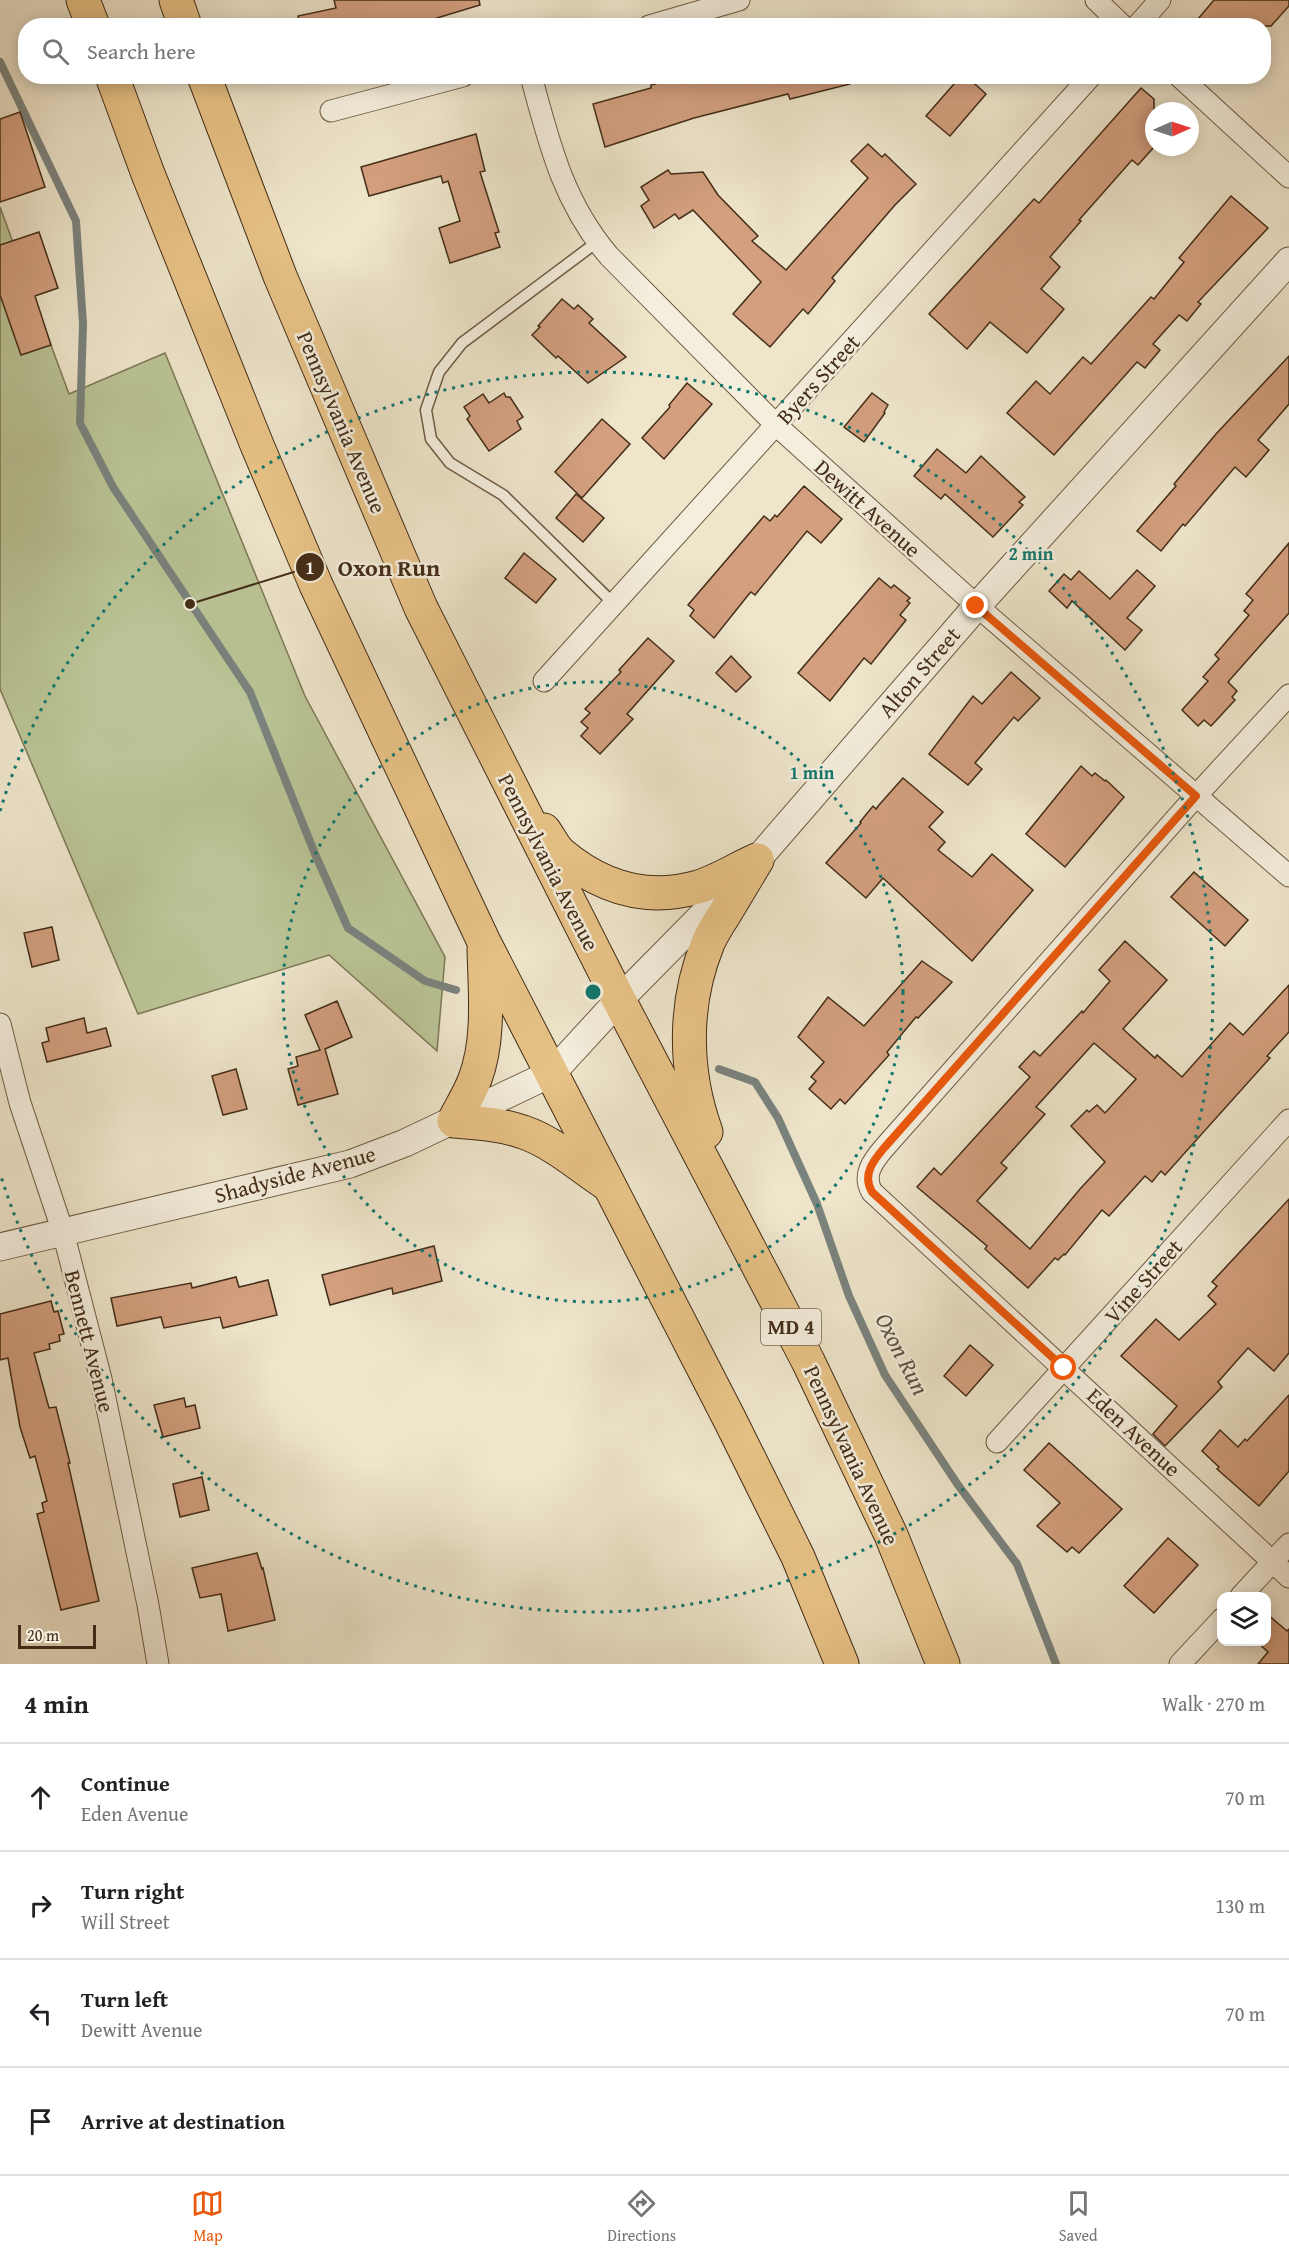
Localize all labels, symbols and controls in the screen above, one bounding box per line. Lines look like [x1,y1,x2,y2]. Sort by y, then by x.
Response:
search box [18,18,1271,84]
icon: search [39,35,72,68]
text: Search here [87,35,196,67]
north arrow [1145,102,1199,156]
street label: Pennsylvania Avenue [289,326,395,518]
street label: Byers Street [769,327,867,431]
street label: Dewitt Avenue [808,451,928,565]
text: 2 min [1009,540,1054,567]
callout: Oxon Run [295,546,452,588]
text: Oxon Run [338,550,440,585]
text: 1 [305,554,315,581]
route end [962,592,988,618]
street label: Alton Street [870,619,968,725]
text: 1 min [790,759,835,786]
street label: Pennsylvania Avenue [490,768,608,956]
centre of rings [583,982,603,1002]
street label: Shadyside Avenue [211,1137,379,1211]
street label: Vine Street [1096,1232,1190,1330]
street label: Bennett Avenue [57,1266,123,1416]
water label: Oxon Run [867,1306,938,1401]
road number: MD 4 [761,1309,821,1345]
route start [1050,1354,1076,1380]
street label: Pennsylvania Avenue [796,1360,908,1550]
street label: Eden Avenue [1080,1380,1188,1484]
map controls [1217,1592,1271,1646]
button: layers [1217,1592,1271,1646]
scale bar [18,1622,96,1650]
text: 20 m [27,1623,59,1647]
text: 4 min [24,1684,89,1723]
text: Walk · 270 m [1162,1689,1265,1718]
text: Continue [81,1767,170,1799]
icon: ahead [24,1781,57,1814]
text: 70 m [1225,1783,1265,1812]
text: Eden Avenue [81,1799,188,1828]
text: Turn right [81,1875,184,1907]
icon: right [24,1889,57,1922]
text: 130 m [1215,1891,1265,1920]
text: Will Street [81,1907,170,1936]
text: Turn left [81,1983,168,2015]
icon: left [24,1997,57,2030]
text: 70 m [1225,1999,1265,2028]
text: Dewitt Avenue [81,2015,202,2044]
icon: arrive [24,2105,57,2138]
text: Arrive at destination [81,2105,285,2137]
tab: Map [191,2187,224,2247]
tab: Directions [607,2187,676,2247]
tab: Saved [1059,2187,1098,2247]

